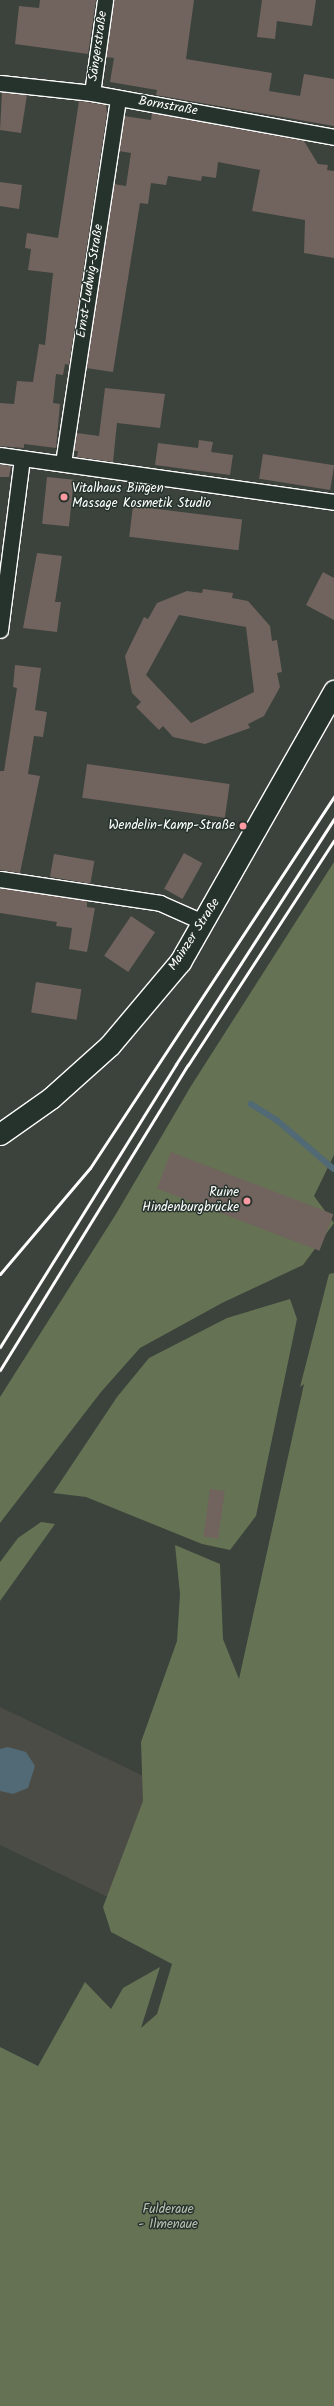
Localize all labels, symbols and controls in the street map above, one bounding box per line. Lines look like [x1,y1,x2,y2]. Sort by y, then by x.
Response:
street label: Sängerstraße [86,10,112,82]
street label: Bornstraße [137,94,199,120]
street label: Ernst-Ludwig-Straße [74,223,108,339]
place label: Vitalhaus Bingen Massage Kosmetik Studio [72,482,211,513]
marker: Vitalhaus Bingen Massage Kosmetik Studio [59,492,69,502]
place label: Wendelin-Kamp-Straße [108,818,235,834]
marker: Wendelin-Kamp-Straße [238,821,248,831]
street label: Mainzer Straße [166,896,224,974]
place label: Ruine Hindenburgbrücke [142,1186,239,1217]
marker: Ruine Hindenburgbrücke [242,1196,252,1206]
park label: Fulderaue - Ilmenaue [138,2203,198,2234]

